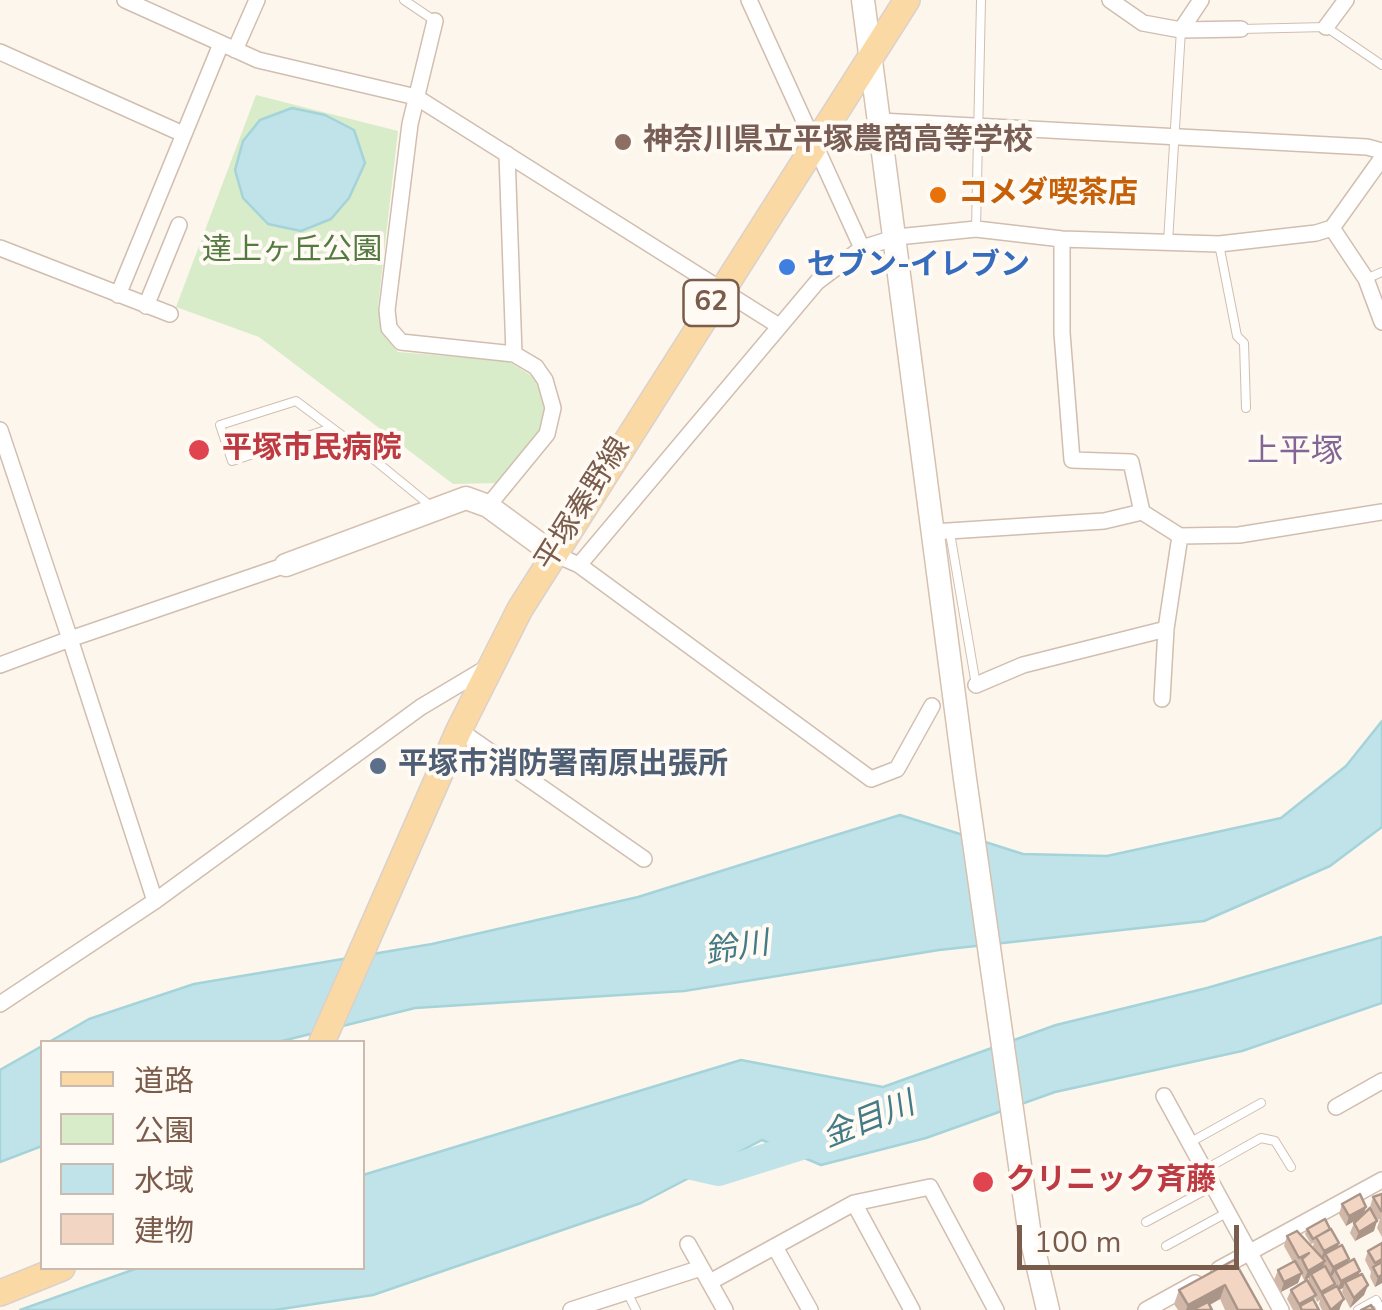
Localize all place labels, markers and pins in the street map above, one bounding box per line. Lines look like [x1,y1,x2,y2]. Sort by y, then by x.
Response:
place label: 神奈川県立平塚農商高等学校 [643,124,1033,160]
marker: 神奈川県立平塚農商高等学校 [612,131,634,153]
place label: コメダ喫茶店 [958,177,1138,213]
marker: コメダ喫茶店 [927,184,949,206]
place label: セブン-イレブン [807,249,1030,285]
marker: セブン-イレブン [776,256,798,278]
place label: 平塚市民病院 [222,432,402,468]
marker: 平塚市民病院 [186,437,212,463]
place label: 平塚市消防署南原出張所 [398,748,728,784]
marker: 平塚市消防署南原出張所 [367,755,389,777]
place label: クリニック斉藤 [1006,1164,1216,1200]
marker: クリニック斉藤 [970,1169,996,1195]

